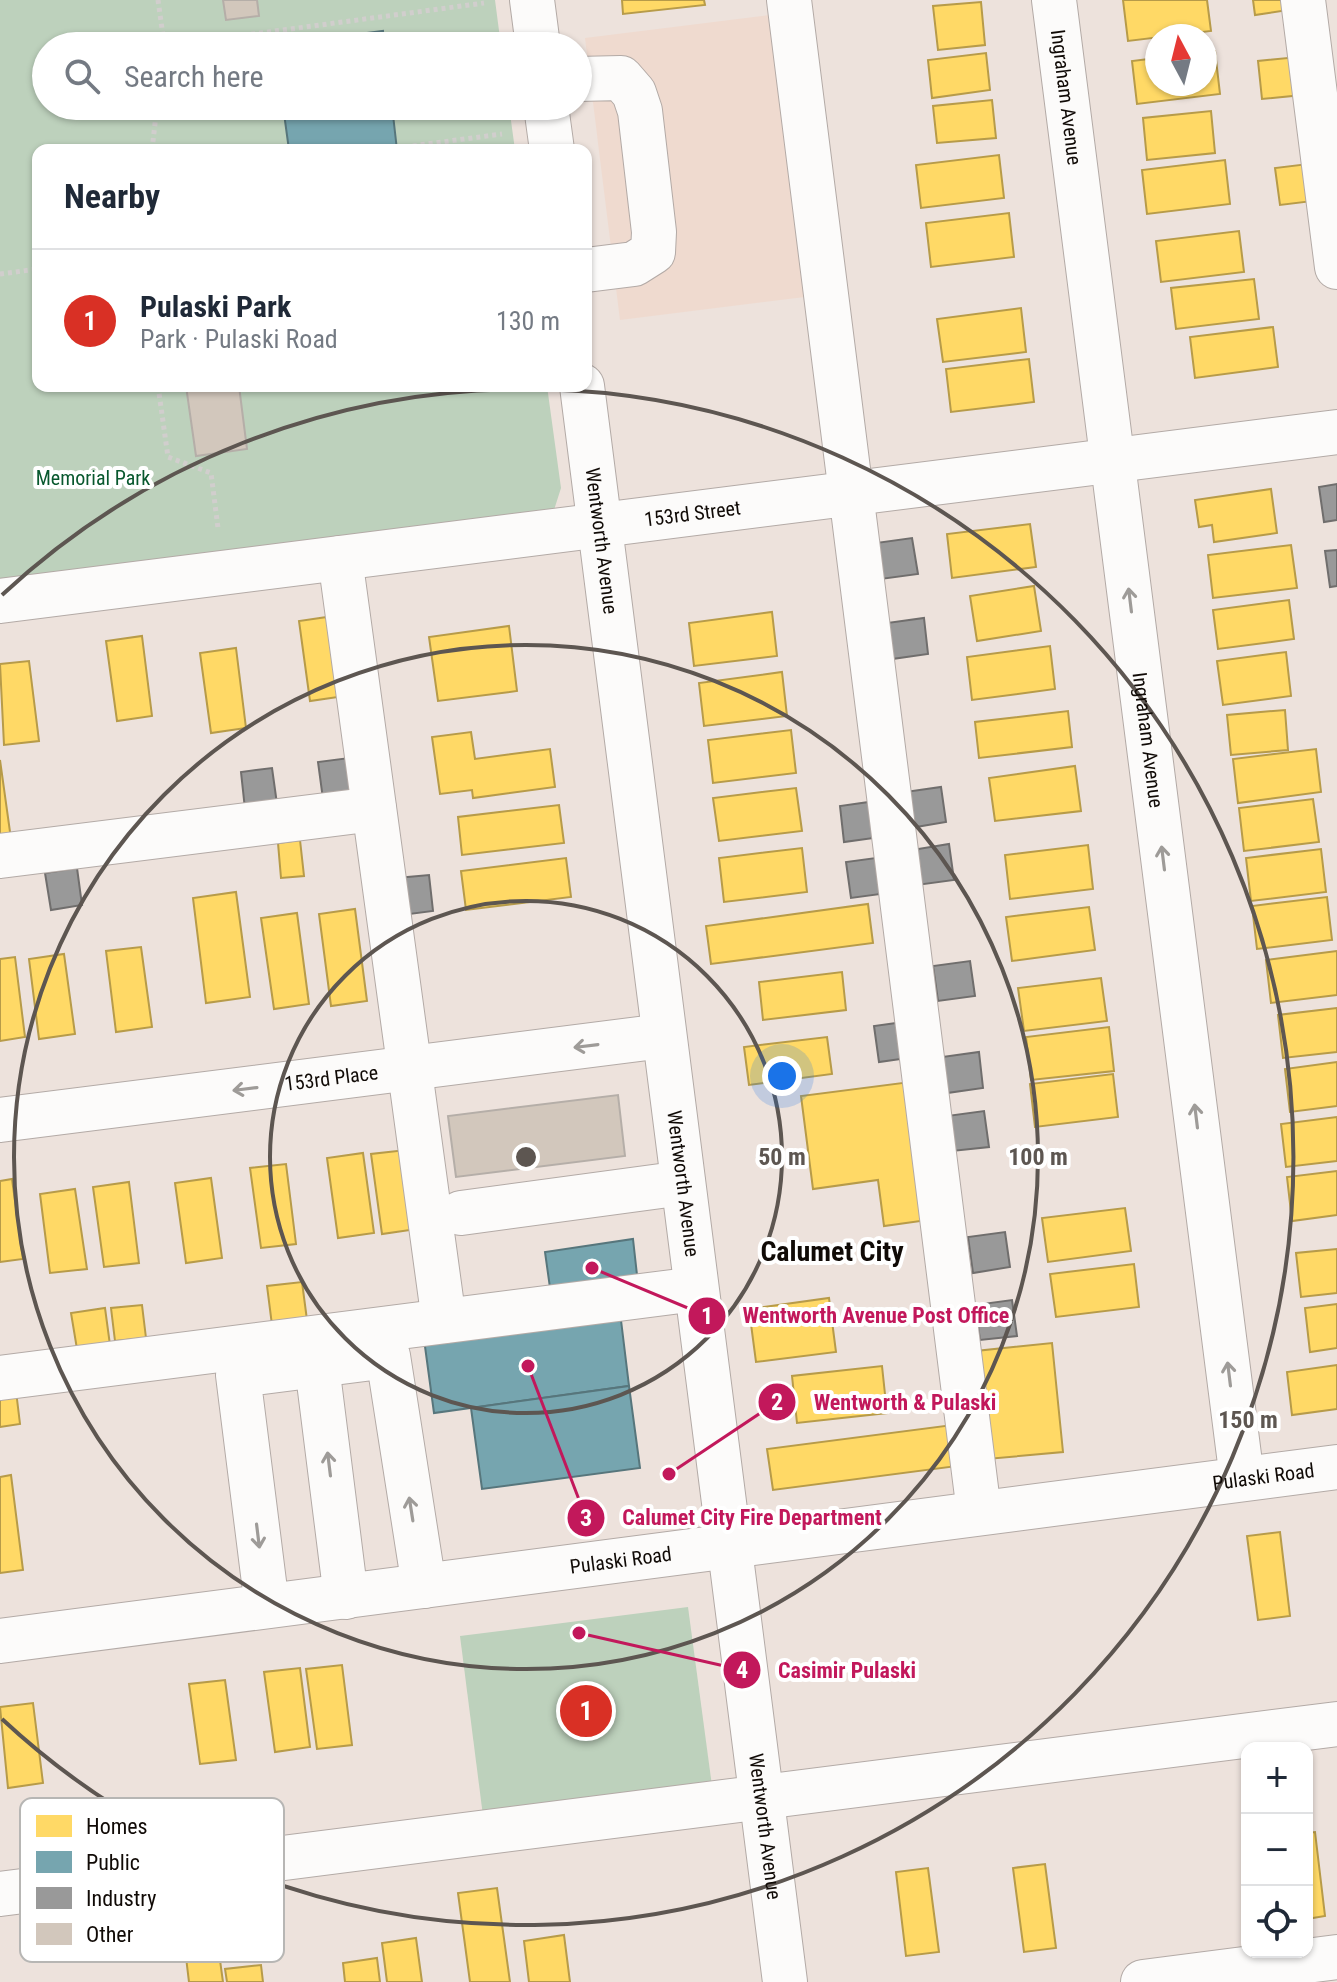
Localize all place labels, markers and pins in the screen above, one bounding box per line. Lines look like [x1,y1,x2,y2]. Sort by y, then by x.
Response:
centre of rings [512,1143,540,1171]
callout: Wentworth Avenue Post Office [687,1293,1026,1339]
callout: Wentworth & Pulaski [757,1379,1012,1425]
callout: Calumet City Fire Department [566,1495,898,1541]
callout: Casimir Pulaski [722,1647,932,1693]
pin: 1 [560,1681,612,1741]

